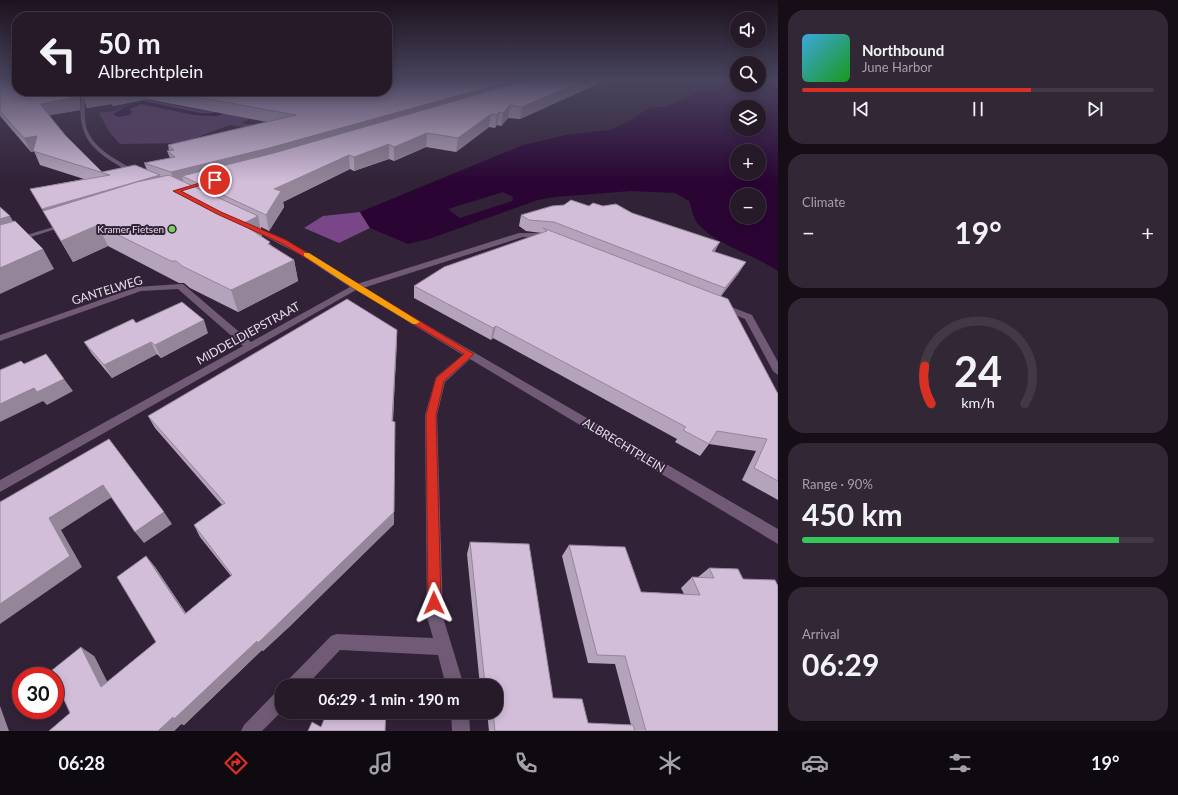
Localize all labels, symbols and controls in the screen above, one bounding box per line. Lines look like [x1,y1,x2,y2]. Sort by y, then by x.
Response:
map controls [730,12,766,224]
button: sound [730,12,766,48]
text: 50 m [98,26,161,60]
icon: left [32,28,84,80]
text: Northbound [862,41,944,59]
button: search [730,56,766,92]
text: June Harbor [862,59,932,75]
text: Albrechtplein [98,60,203,82]
icon: previous [850,98,872,120]
icon: pause [967,98,989,120]
icon: next [1084,98,1106,120]
button: layers [730,100,766,136]
button: + [730,144,766,180]
pin [198,163,232,197]
icon: arrive [204,169,226,191]
button: − [730,188,766,224]
text: Climate [802,194,845,210]
text: 19° [954,214,1002,250]
text: − [802,219,815,246]
text: + [1141,219,1154,246]
place label: Kramer Fietsen [97,223,164,235]
marker: Kramer Fietsen [167,224,177,234]
street label: GANTELWEG [70,272,144,308]
street label: MIDDELDIEPSTRAAT [194,298,302,368]
text: 24 [954,345,1002,395]
text: km/h [961,393,995,410]
street label: ALBRECHTPLEIN [580,415,668,475]
text: Range · 90% [802,476,873,492]
text: 450 km [802,496,903,532]
position arrow [413,582,455,624]
text: Arrival [802,626,839,642]
text: 06:29 [802,646,879,682]
speed limit sign: 30 [12,667,64,719]
text: 06:29 · 1 min · 190 m [319,690,459,708]
icon: directions [222,749,250,777]
icon: music [367,749,395,777]
icon: phone [512,749,540,777]
icon: climate [656,749,684,777]
icon: car [801,749,829,777]
icon: filters [946,749,974,777]
text: 06:28 [58,752,105,774]
text: 19° [1091,752,1119,774]

